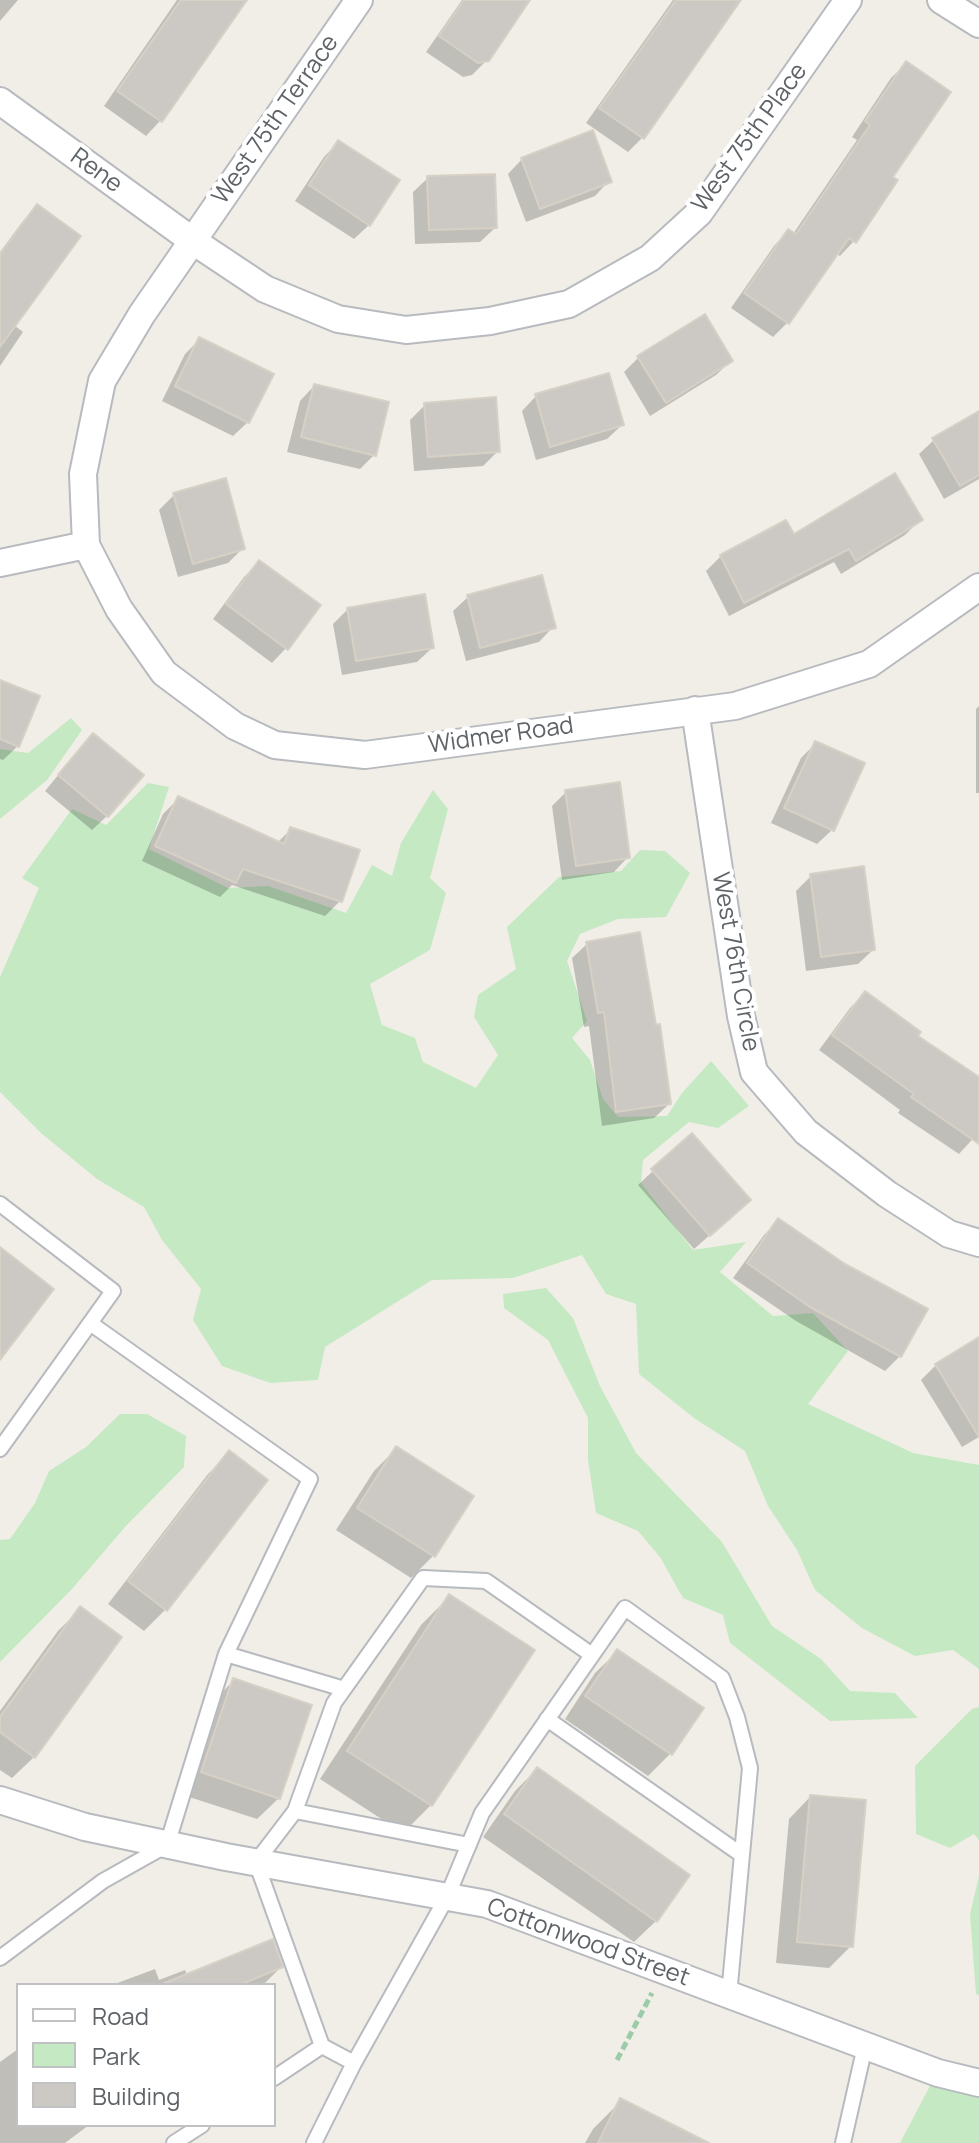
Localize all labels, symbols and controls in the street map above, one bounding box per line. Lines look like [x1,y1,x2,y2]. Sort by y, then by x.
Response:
street label: West 75th Terrace [207,30,345,210]
street label: West 75th Place [686,58,814,218]
street label: Rene [64,143,128,199]
street label: Widmer Road [426,712,576,760]
street label: West 76th Circle [705,870,765,1054]
street label: Cottonwood Street [483,1893,693,1993]
legend [16,1983,276,2127]
text: Road [92,1999,149,2032]
text: Park [92,2039,140,2072]
text: Building [92,2079,180,2112]

